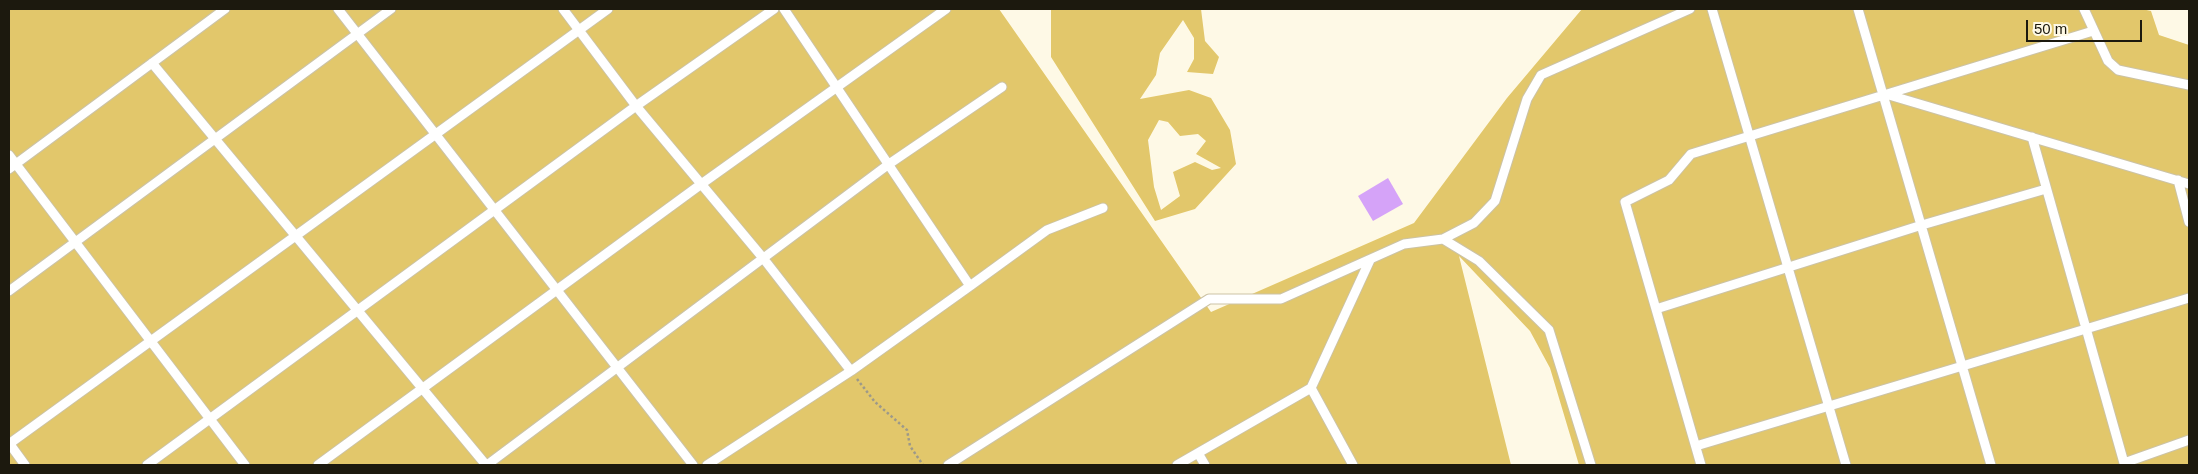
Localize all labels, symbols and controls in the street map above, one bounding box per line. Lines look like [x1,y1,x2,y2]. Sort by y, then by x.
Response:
scale bar [2028,10,2144,42]
text: 50 m [2034,20,2067,37]

